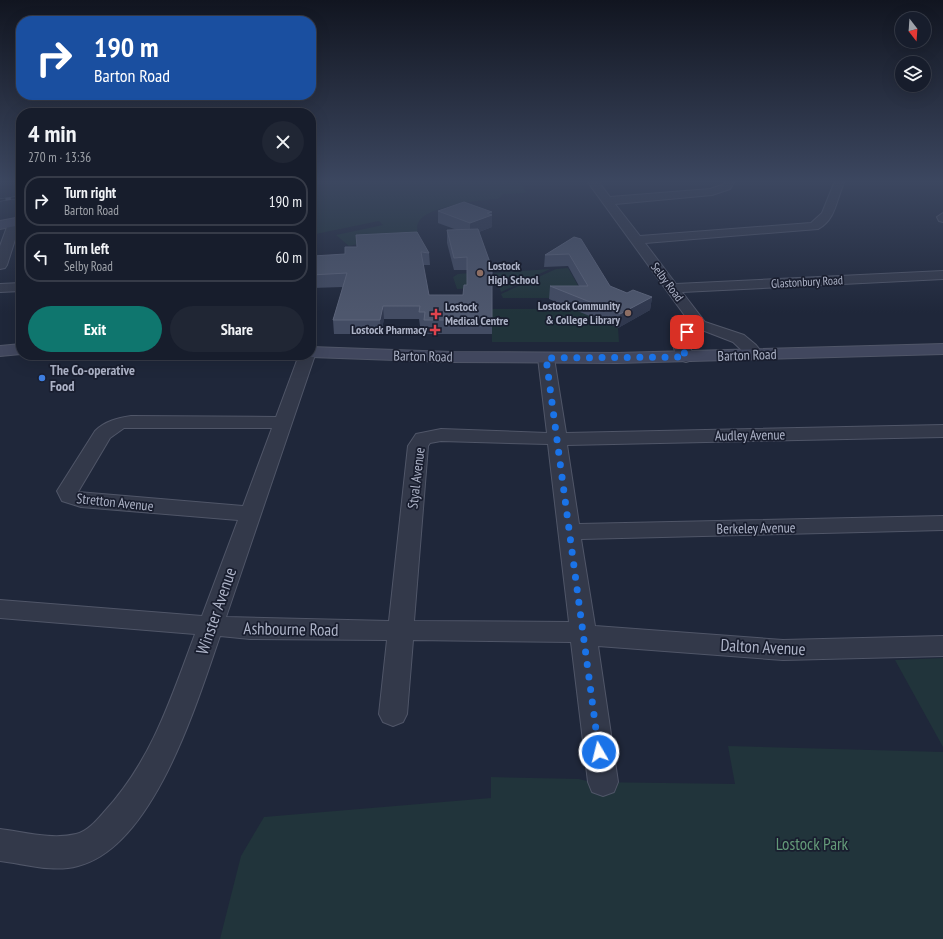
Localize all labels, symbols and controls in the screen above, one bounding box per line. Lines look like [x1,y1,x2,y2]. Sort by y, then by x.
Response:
north arrow [895,12,931,48]
map controls [895,12,931,92]
text: 190 m [94,28,158,65]
icon: right [28,32,80,84]
button: layers [895,56,931,92]
text: Barton Road [94,64,170,87]
text: 4 min [28,118,76,149]
button: close [262,121,304,163]
text: 270 m · 13:36 [28,149,91,166]
text: Turn right [64,183,116,202]
icon: right [30,190,52,212]
text: 190 m [269,192,302,211]
text: Barton Road [64,202,119,219]
text: Turn left [64,239,109,258]
icon: left [30,246,52,268]
text: 60 m [276,248,302,267]
text: Selby Road [64,258,113,275]
place label: Lostock High School [488,258,539,287]
street label: Selby Road [648,259,687,304]
marker: Lostock High School [475,268,485,278]
street label: Glastonbury Road [771,272,843,291]
place label: Lostock Community & College Library [538,298,620,327]
place label: Lostock Medical Centre [445,299,508,328]
button: Exit [28,306,162,352]
button: Share [170,306,304,352]
marker: Lostock Medical Centre [430,308,442,320]
marker: Lostock Community & College Library [623,308,633,318]
pin [670,315,704,349]
icon: arrive [676,321,698,343]
place label: Lostock Pharmacy [351,322,427,337]
marker: Lostock Pharmacy [430,325,440,335]
street label: Barton Road [717,345,777,365]
street label: Barton Road [393,346,453,366]
place label: The Co-operative Food [50,361,135,395]
marker: The Co-operative Food [37,373,47,383]
street label: Audley Avenue [715,425,786,445]
street label: Styal Avenue [403,446,429,510]
street label: Stretton Avenue [76,489,155,515]
street label: Berkeley Avenue [716,518,796,538]
street label: Winster Avenue [191,565,241,657]
street label: Ashbourne Road [243,617,339,641]
street label: Dalton Avenue [720,634,806,660]
position arrow [578,731,620,773]
park label: Lostock Park [776,833,849,855]

